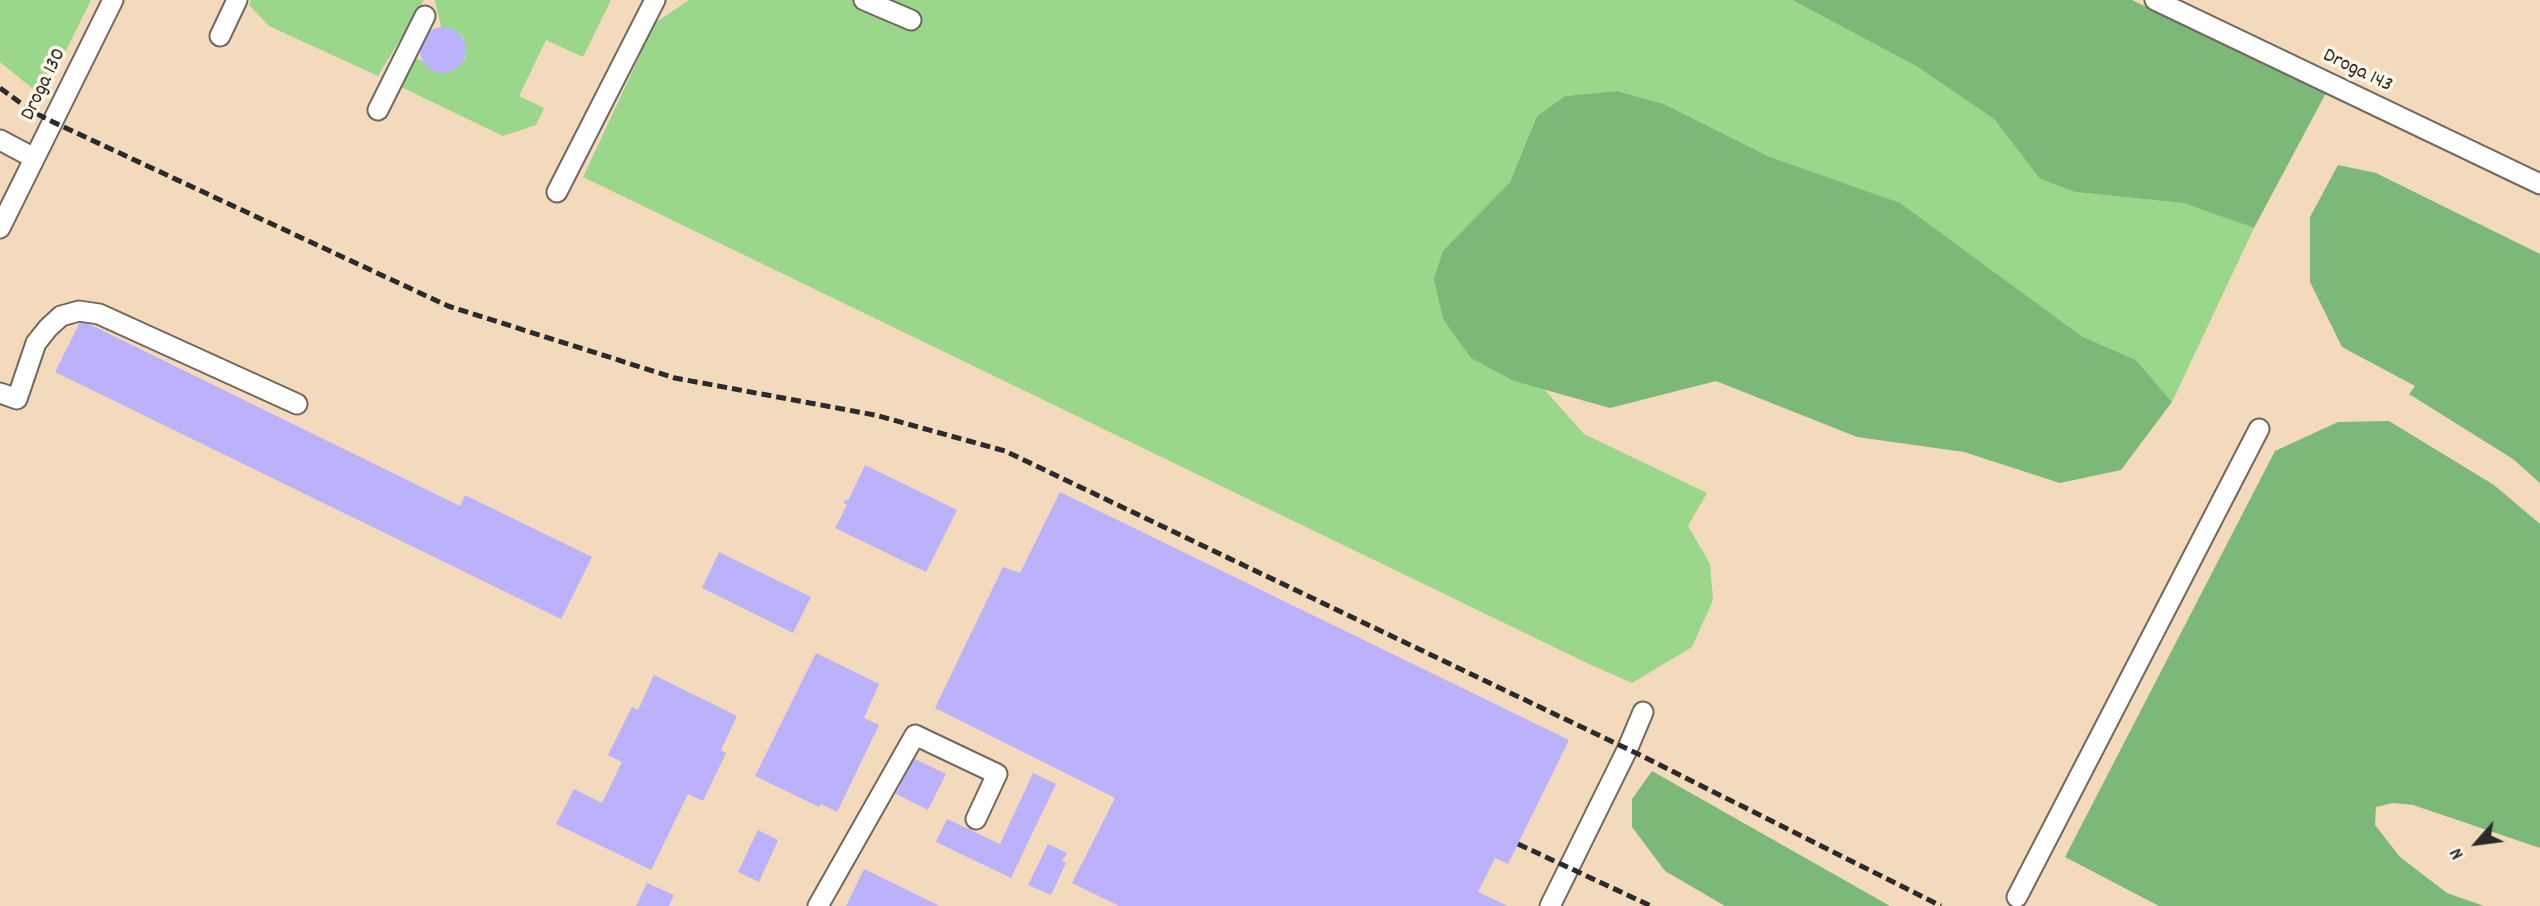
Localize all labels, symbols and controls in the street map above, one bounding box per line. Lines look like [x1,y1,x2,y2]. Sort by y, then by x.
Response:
street label: Droga 143 [2318,44,2396,100]
street label: Droga 130 [17,45,73,125]
north arrow [2442,808,2512,878]
text: N [2444,843,2472,864]

